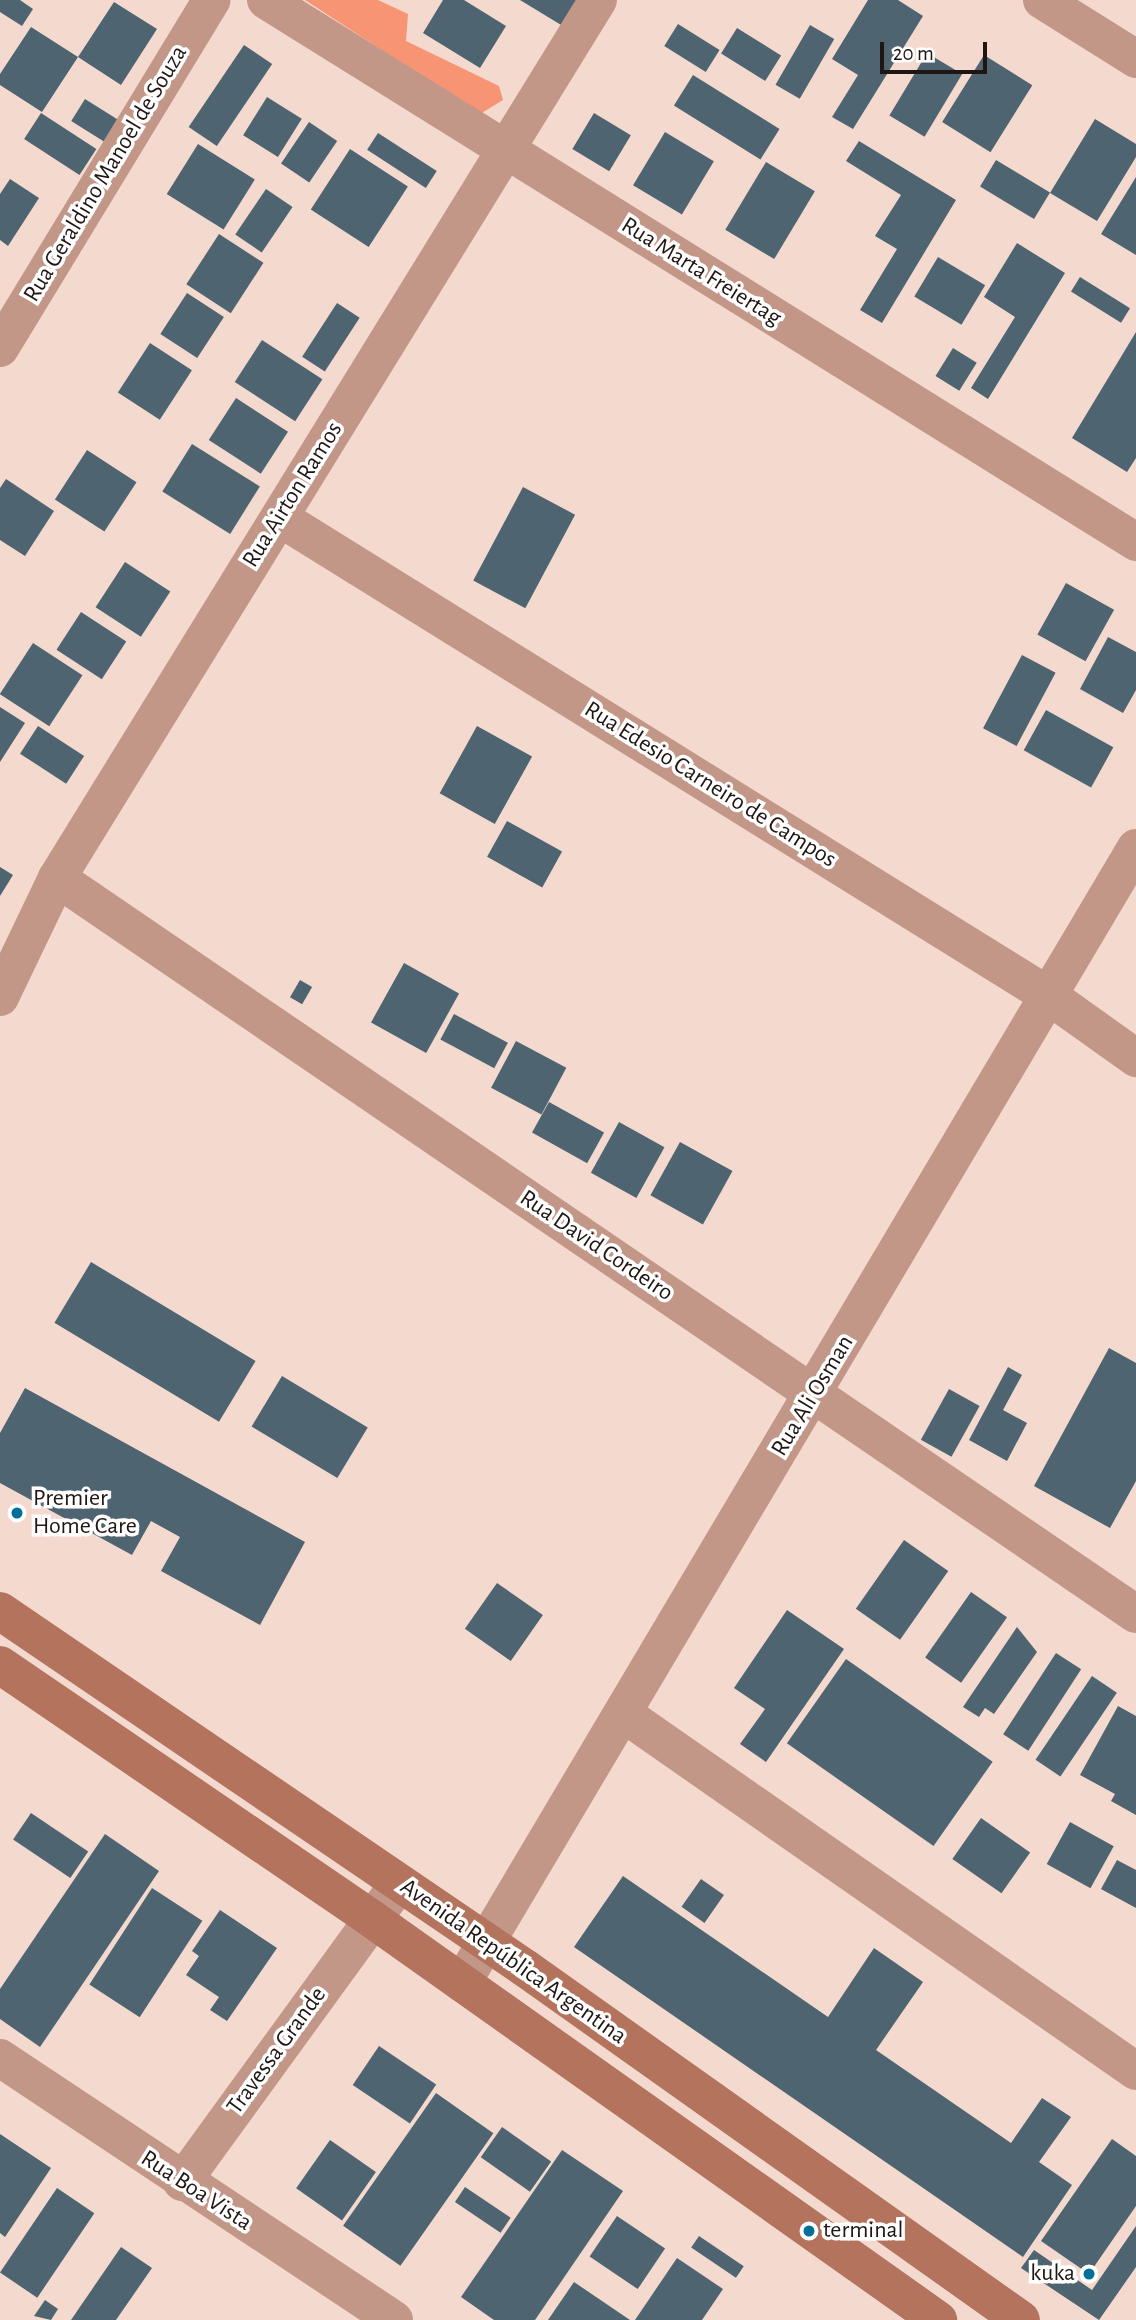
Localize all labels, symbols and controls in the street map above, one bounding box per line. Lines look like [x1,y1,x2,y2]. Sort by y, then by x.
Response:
scale bar [884,28,991,72]
street label: Rua Geraldino Manoel de Souza [18,41,194,307]
text: 20 m [893,43,934,64]
street label: Rua Marta Freiertag [616,211,786,333]
street label: Rua Airton Ramos [237,417,349,573]
street label: Rua Edesio Carneiro de Campos [579,696,841,874]
street label: Rua David Cordeiro [514,1184,678,1308]
street label: Rua Ali Osman [766,1330,860,1462]
place label: Premier Home Care [33,1485,137,1541]
marker: Premier Home Care [7,1503,27,1523]
street label: Avenida República Argentina [394,1873,632,2051]
street label: Travessa Grande [221,1982,333,2120]
street label: Rua Boa Vista [135,2144,257,2238]
place label: terminal [823,2217,904,2245]
marker: terminal [801,2223,817,2239]
place label: kuka [1030,2260,1075,2288]
marker: kuka [1081,2266,1097,2282]

